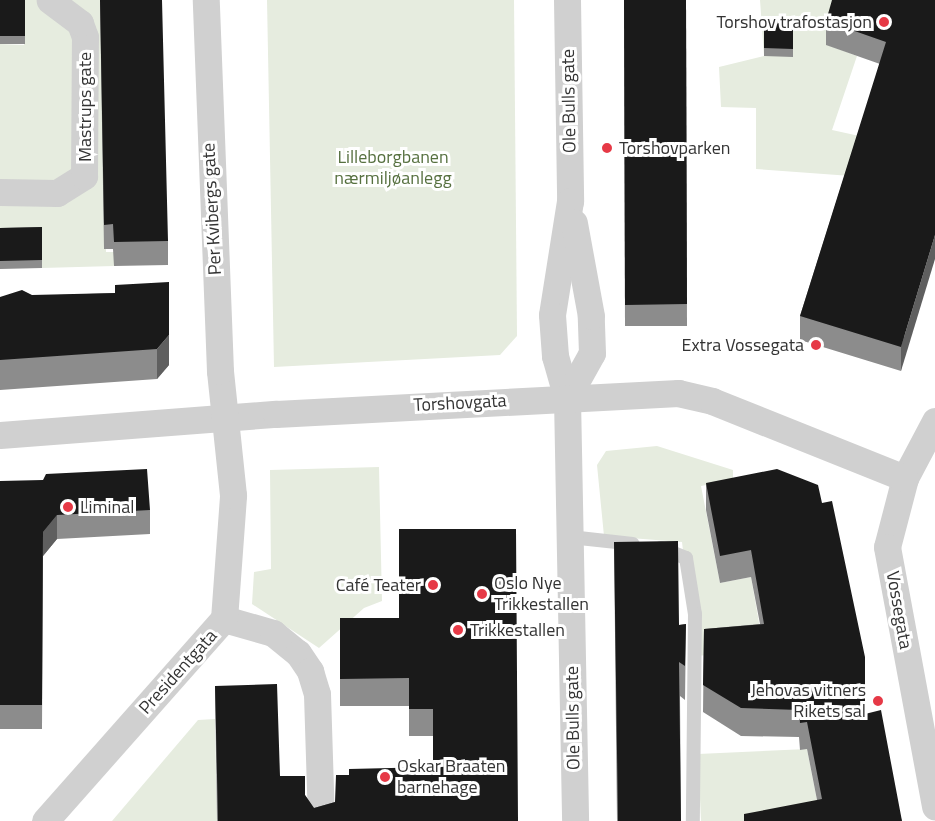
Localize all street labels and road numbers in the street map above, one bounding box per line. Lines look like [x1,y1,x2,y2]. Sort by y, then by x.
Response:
street label: Ole Bulls gate [557,49,581,153]
street label: Mastrups gate [74,52,96,162]
street label: Per Kvibergs gate [198,142,226,276]
street label: Torshovgata [413,390,507,416]
street label: Vossegata [882,569,916,651]
street label: Presidentgata [134,625,222,719]
street label: Ole Bulls gate [561,666,585,770]

